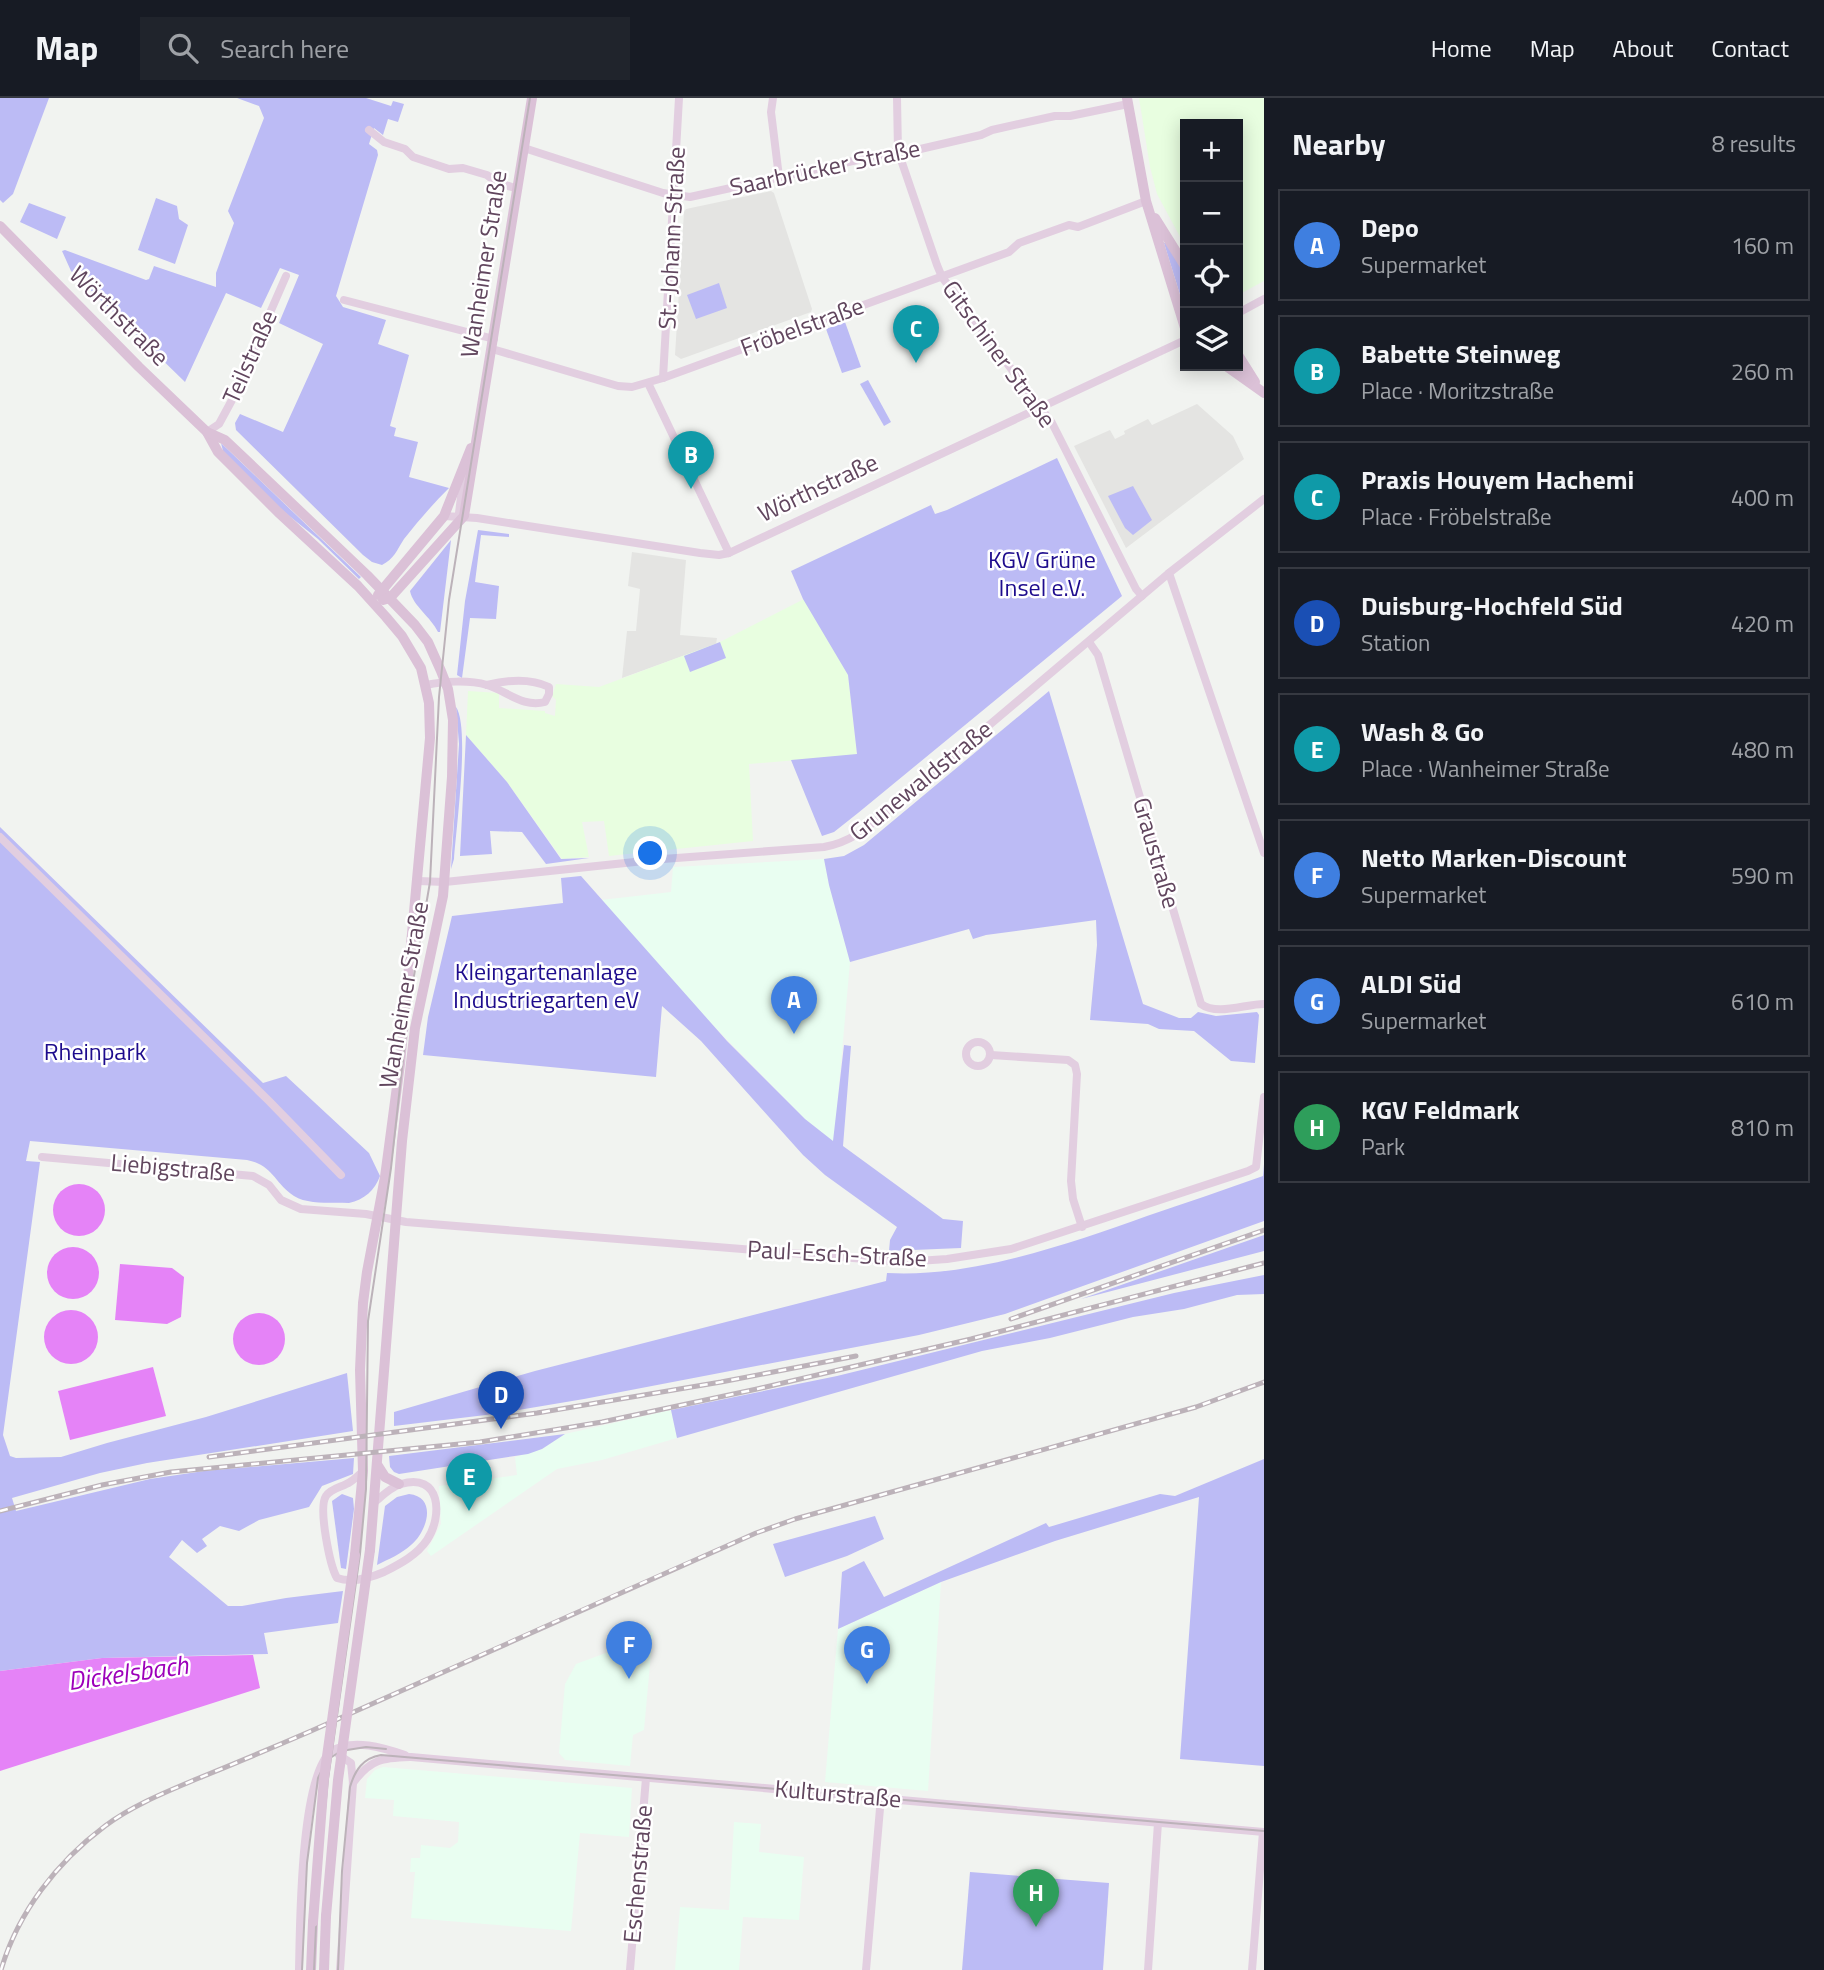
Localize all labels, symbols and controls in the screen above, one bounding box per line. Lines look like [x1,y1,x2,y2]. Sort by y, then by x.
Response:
search box [140,17,630,80]
text: Map [35,23,98,73]
icon: search [164,29,202,67]
text: Search here [220,29,349,68]
text: Home [1431,30,1492,66]
text: Map [1530,30,1575,66]
text: About [1613,30,1673,66]
text: Contact [1711,30,1789,66]
map controls [1180,119,1243,371]
button: + [1180,119,1243,182]
text: Nearby [1292,121,1385,167]
text: 8 results [1712,126,1796,161]
street label: Saarbrücker Straße [726,129,923,205]
street label: St.-Johann-Straße [648,146,694,330]
street label: Wanheimer Straße [450,168,516,360]
button: − [1180,182,1243,245]
text: Depo [1361,208,1419,247]
text: A [1310,228,1324,263]
text: 160 m [1731,228,1794,263]
button: locate [1180,245,1243,308]
text: Supermarket [1361,247,1486,282]
street label: Wörthstraße [61,257,178,374]
street label: Gitschiner Straße [934,272,1066,434]
street label: Fröbelstraße [735,287,868,365]
street label: Teilstraße [212,304,286,409]
pin: C [893,305,939,363]
button: layers [1180,308,1243,371]
text: Babette Steinweg [1361,334,1560,373]
text: B [1310,354,1324,389]
text: 260 m [1731,354,1794,389]
text: Place · Moritzstraße [1361,373,1554,408]
pin: B [668,431,714,489]
street label: Wörthstraße [752,444,884,531]
text: Praxis Houyem Hachemi [1361,460,1634,499]
text: C [1311,480,1323,515]
text: 400 m [1731,480,1794,515]
text: Place · Fröbelstraße [1361,499,1552,534]
park label: KGV Grüne Insel e.V. [988,541,1096,605]
text: Duisburg-Hochfeld Süd [1361,586,1623,625]
text: D [1310,606,1324,641]
text: 420 m [1731,606,1794,641]
text: Station [1361,625,1430,660]
street label: Grunewaldstraße [841,711,1000,849]
text: Wash & Go [1361,712,1484,751]
text: E [1311,732,1323,767]
text: 480 m [1731,732,1794,767]
text: Place · Wanheimer Straße [1361,751,1610,786]
street label: Graustraße [1124,793,1190,912]
your location [633,836,667,870]
text: Netto Marken-Discount [1361,838,1626,877]
text: F [1311,858,1323,893]
text: 590 m [1731,858,1794,893]
text: Supermarket [1361,877,1486,912]
street label: Wanheimer Straße [369,898,437,1091]
park label: Kleingartenanlage Industriegarten eV [453,953,639,1017]
text: ALDI Süd [1361,964,1461,1003]
pin: A [771,976,817,1034]
text: G [1310,984,1324,1019]
text: 610 m [1731,984,1794,1019]
text: Supermarket [1361,1003,1486,1038]
park label: Rheinpark [44,1033,147,1069]
text: KGV Feldmark [1361,1090,1519,1129]
text: H [1309,1110,1325,1145]
text: 810 m [1731,1110,1794,1145]
text: Park [1361,1129,1405,1164]
street label: Liebigstraße [109,1144,237,1190]
street label: Paul-Esch-Straße [746,1230,928,1276]
pin: D [478,1371,524,1429]
pin: E [446,1453,492,1511]
pin: F [606,1621,652,1679]
pin: G [844,1626,890,1684]
water label: Dickelsbach [65,1645,192,1700]
street label: Kulturstraße [773,1770,903,1816]
street label: Eschenstraße [613,1803,661,1945]
pin: H [1013,1869,1059,1927]

